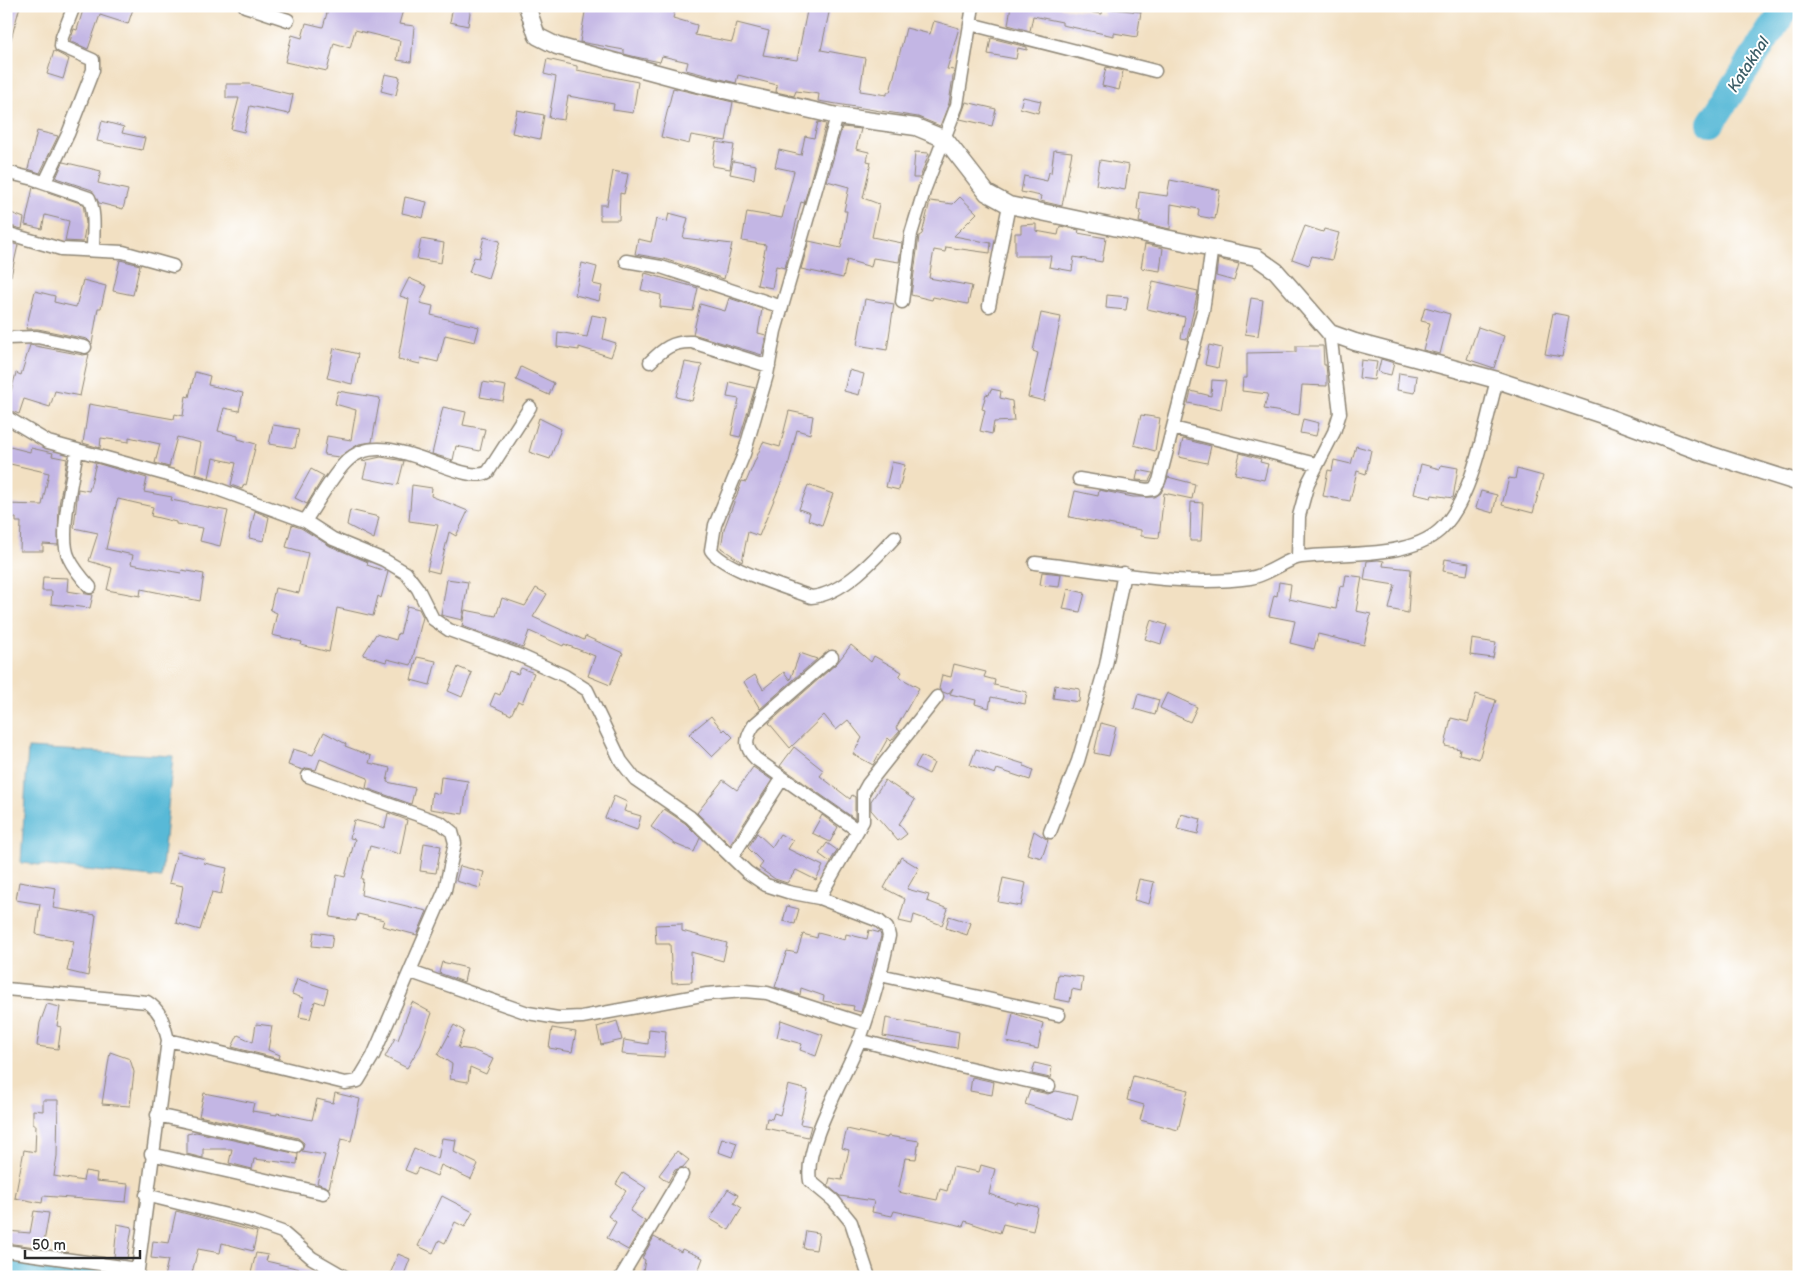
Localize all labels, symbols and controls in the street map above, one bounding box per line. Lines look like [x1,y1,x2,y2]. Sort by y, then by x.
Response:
water label: Katakhal [1724,33,1775,96]
scale bar [25,1228,140,1260]
text: 50 m [32,1236,66,1255]

